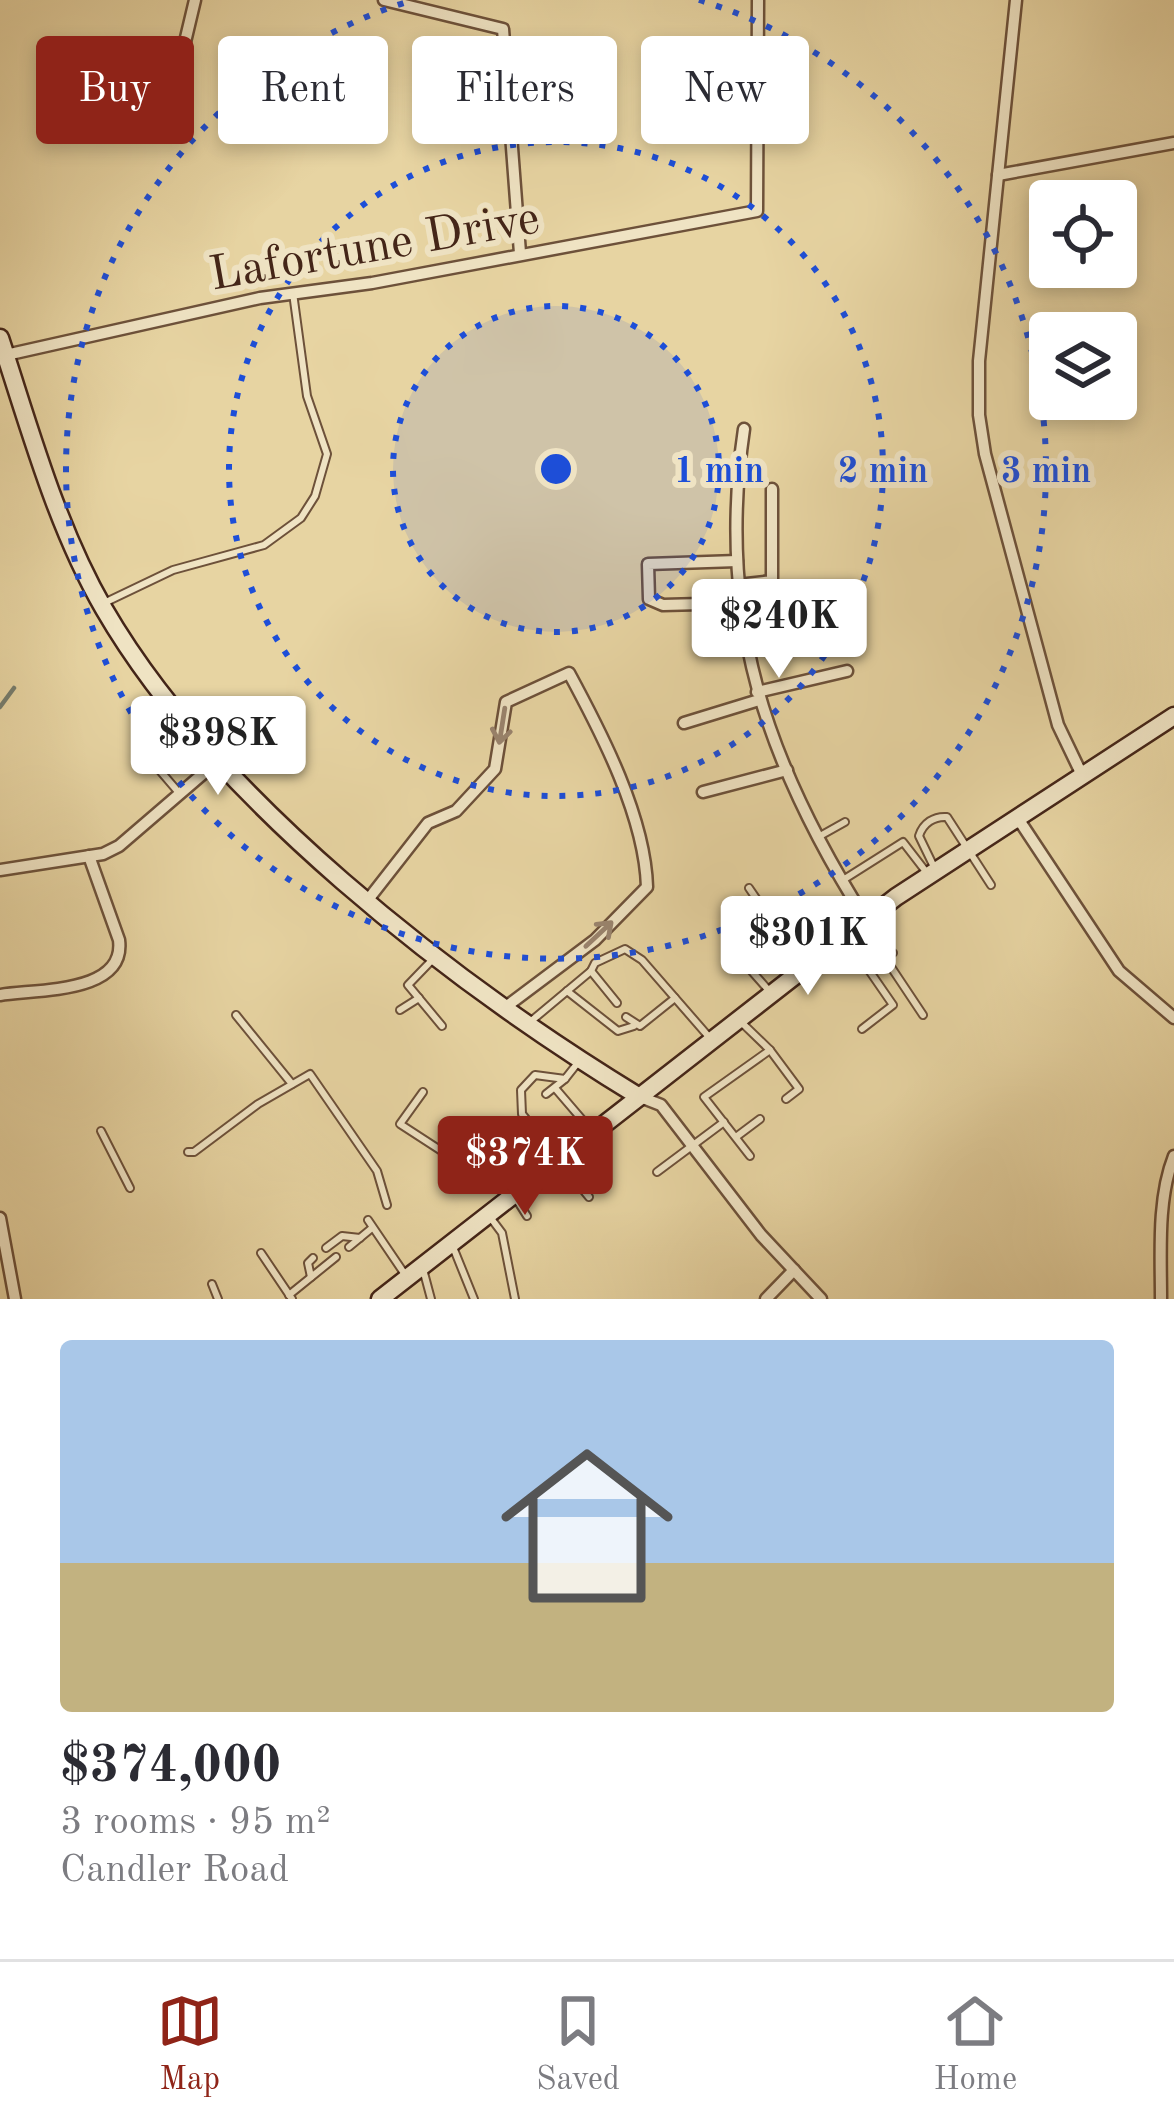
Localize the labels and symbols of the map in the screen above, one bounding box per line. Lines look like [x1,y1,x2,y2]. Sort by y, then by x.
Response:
street label: Lafortune Drive [206,195,544,301]
centre of rings [535,448,577,490]
text: 1 min [674,455,764,491]
text: 2 min [838,455,928,491]
text: 3 min [1001,455,1091,491]
pin: $240K [695,579,863,681]
pin: $398K [134,696,302,798]
one-way arrow [490,706,513,745]
pin: $301K [724,896,892,998]
one-way arrow [583,921,613,948]
pin: $374K [441,1116,609,1218]

